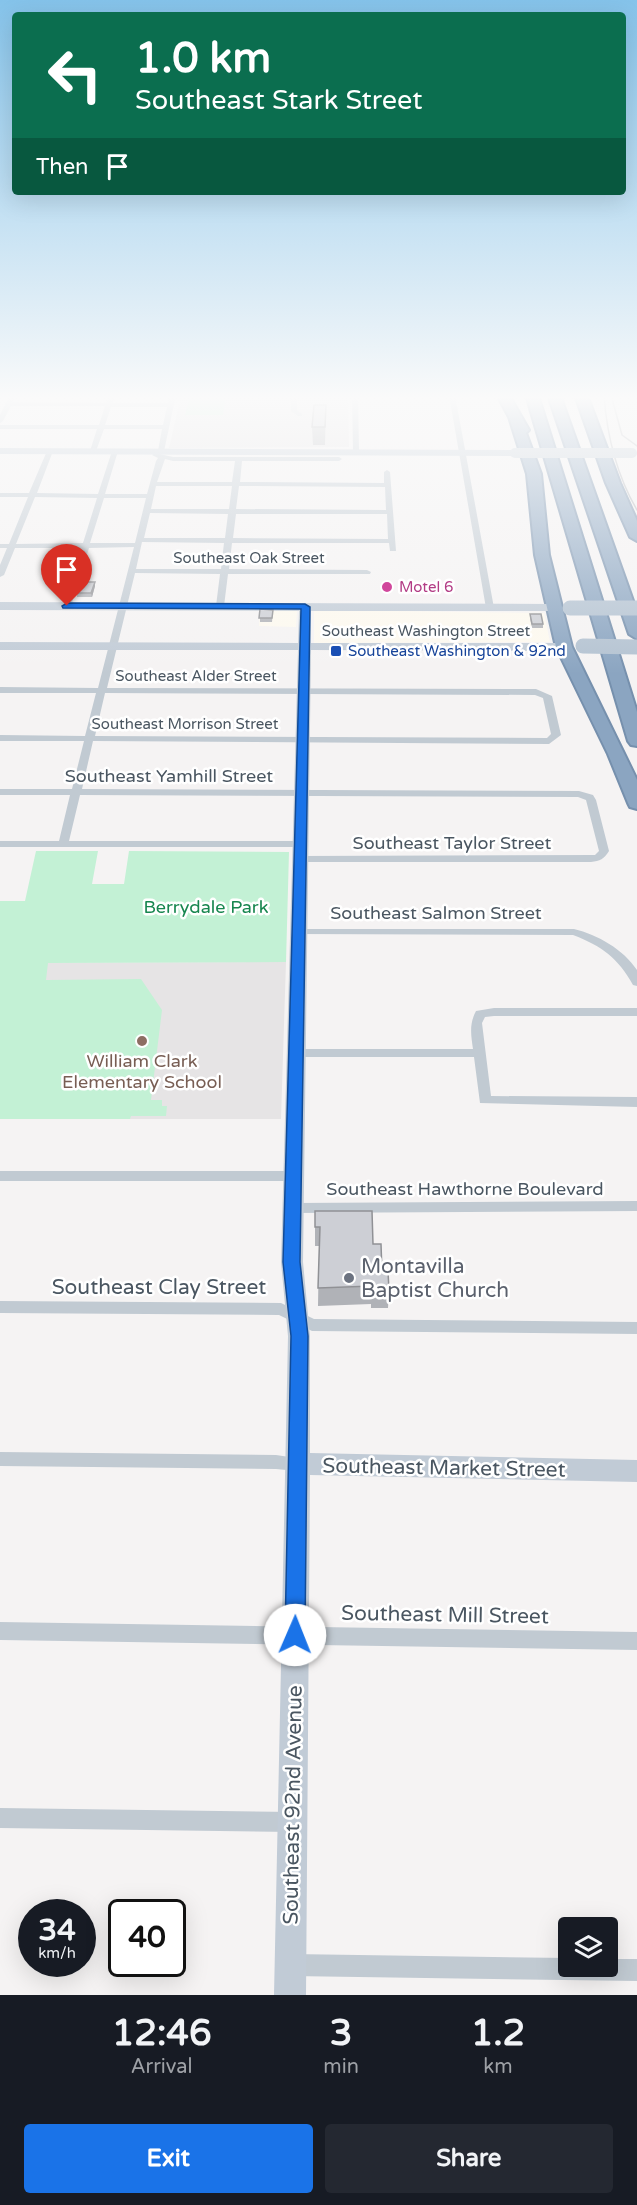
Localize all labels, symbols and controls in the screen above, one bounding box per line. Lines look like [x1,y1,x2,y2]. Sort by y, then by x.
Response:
text: 1.0 km [135,33,271,84]
icon: left [36,36,114,114]
text: Southeast Stark Street [135,84,423,117]
icon: arrive [101,150,134,183]
text: Then [36,154,89,180]
pin [41,544,92,606]
street label: Southeast Oak Street [173,549,325,567]
icon: arrive [50,553,83,586]
place label: Motel 6 [399,578,454,596]
marker: Motel 6 [380,580,394,594]
street label: Southeast Washington Street [322,622,530,640]
place label: Southeast Washington & 92nd [348,642,566,660]
marker: Southeast Washington & 92nd [329,644,343,658]
street label: Southeast Alder Street [115,667,277,685]
street label: Southeast Morrison Street [92,715,279,733]
street label: Southeast Yamhill Street [65,765,273,787]
street label: Southeast Taylor Street [353,832,552,854]
park label: Berrydale Park [143,896,269,918]
street label: Southeast Salmon Street [330,902,542,924]
marker: William Clark Elementary School [135,1034,149,1048]
place label: William Clark Elementary School [62,1050,222,1093]
street label: Southeast Hawthorne Boulevard [326,1178,604,1200]
place label: Montavilla Baptist Church [361,1254,509,1303]
marker: Montavilla Baptist Church [342,1271,356,1285]
street label: Southeast Clay Street [52,1275,266,1300]
street label: Southeast Market Street [322,1453,566,1483]
street label: Southeast Mill Street [341,1601,549,1629]
position arrow [263,1603,327,1667]
street label: Southeast 92nd Avenue [278,1685,308,1925]
speed limit sign: 40 [108,1899,186,1977]
text: 34 [38,1912,76,1949]
map controls [558,1917,618,1977]
button: layers [558,1917,618,1977]
text: km/h [38,1944,76,1962]
text: 12:46 [112,2012,212,2055]
text: 3 [330,2012,352,2055]
text: 1.2 [471,2012,525,2055]
text: Arrival [131,2055,193,2079]
text: min [323,2055,359,2079]
text: km [483,2055,513,2079]
button: Exit [24,2124,313,2193]
button: Share [325,2124,613,2193]

